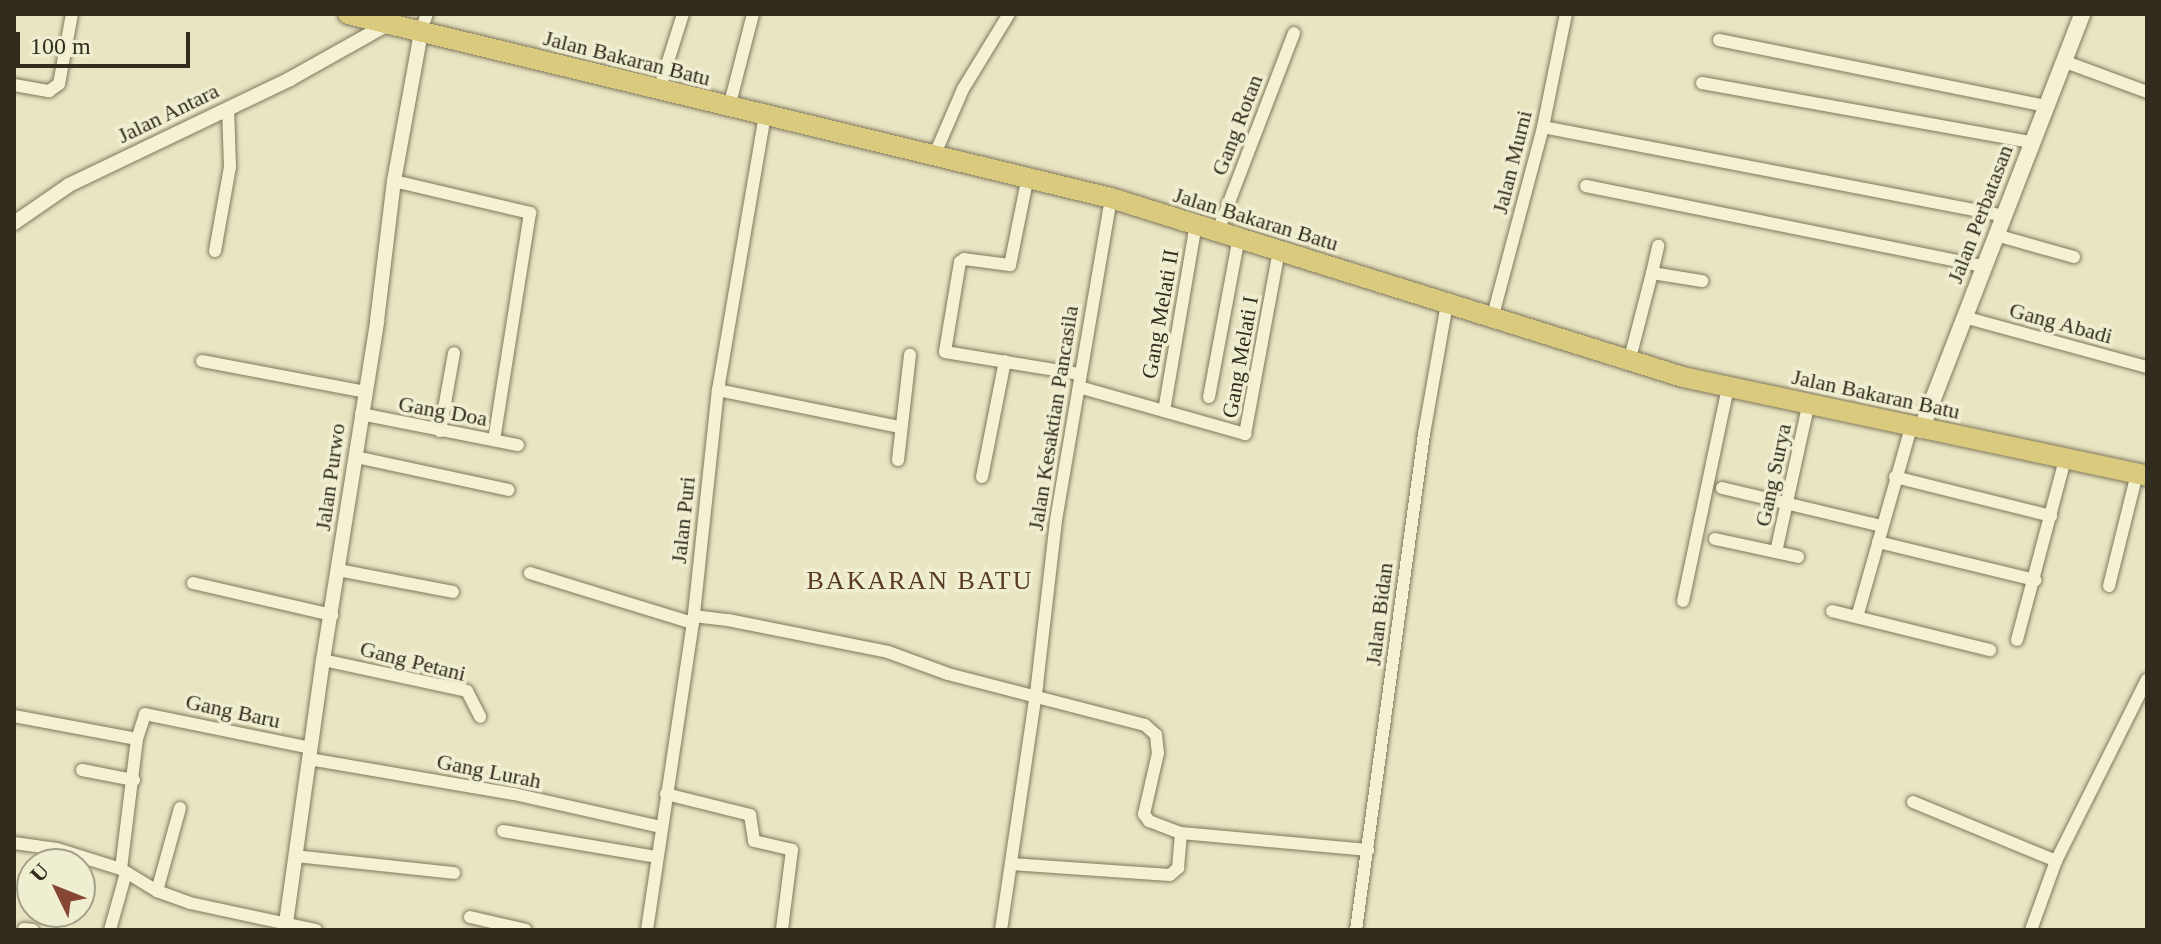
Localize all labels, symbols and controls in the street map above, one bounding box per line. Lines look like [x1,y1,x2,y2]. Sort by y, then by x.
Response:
scale bar [20,16,194,66]
street label: Jalan Bakaran Batu [541,25,713,91]
text: 100 m [30,33,91,59]
street label: Gang Rotan [1206,71,1268,179]
street label: Jalan Antara [113,77,223,149]
street label: Jalan Murni [1486,108,1538,216]
street label: Jalan Perbatasan [1942,141,2018,287]
street label: Jalan Bakaran Batu [1170,181,1342,257]
street label: Gang Melati II [1136,247,1184,381]
street label: Gang Melati I [1216,294,1264,420]
street label: Gang Abadi [2006,296,2116,350]
street label: Jalan Kesaktian Pancasila [1022,304,1084,532]
street label: Jalan Bakaran Batu [1790,363,1962,425]
street label: Gang Doa [396,390,490,432]
street label: Gang Surya [1749,421,1797,529]
street label: Jalan Purwo [309,422,351,532]
street label: Jalan Puri [665,475,701,565]
street label: Jalan Bidan [1360,561,1398,667]
district label: BAKARAN BATU [807,565,1033,597]
street label: Gang Petani [357,635,469,687]
street label: Gang Baru [183,688,283,734]
street label: Gang Lurah [435,748,543,794]
north arrow [16,848,96,928]
text: U [25,858,54,887]

